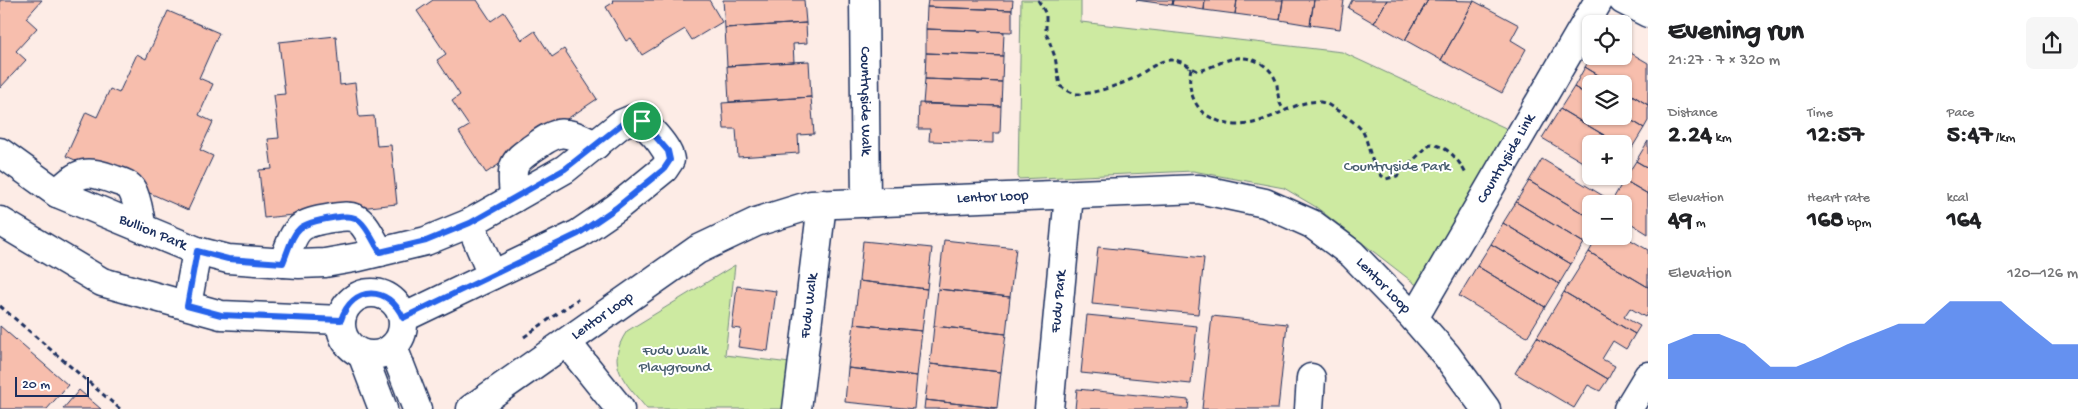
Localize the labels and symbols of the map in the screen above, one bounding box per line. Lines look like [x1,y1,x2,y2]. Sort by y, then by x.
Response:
street label: Countryside Walk [855,46,875,157]
pin [621,100,663,142]
street label: Countryside Link [1473,110,1540,207]
park label: Countryside Park [1344,158,1451,176]
street label: Lentor Loop [956,187,1029,208]
street label: Bullion Park [115,210,191,255]
street label: Lentor Loop [1352,254,1415,318]
street label: Fudu Park [1047,268,1071,335]
street label: Fudu Walk [797,271,823,340]
street label: Lentor Loop [568,288,638,344]
park label: Fudu Walk Playground [638,342,712,377]
scale bar [15,374,89,397]

